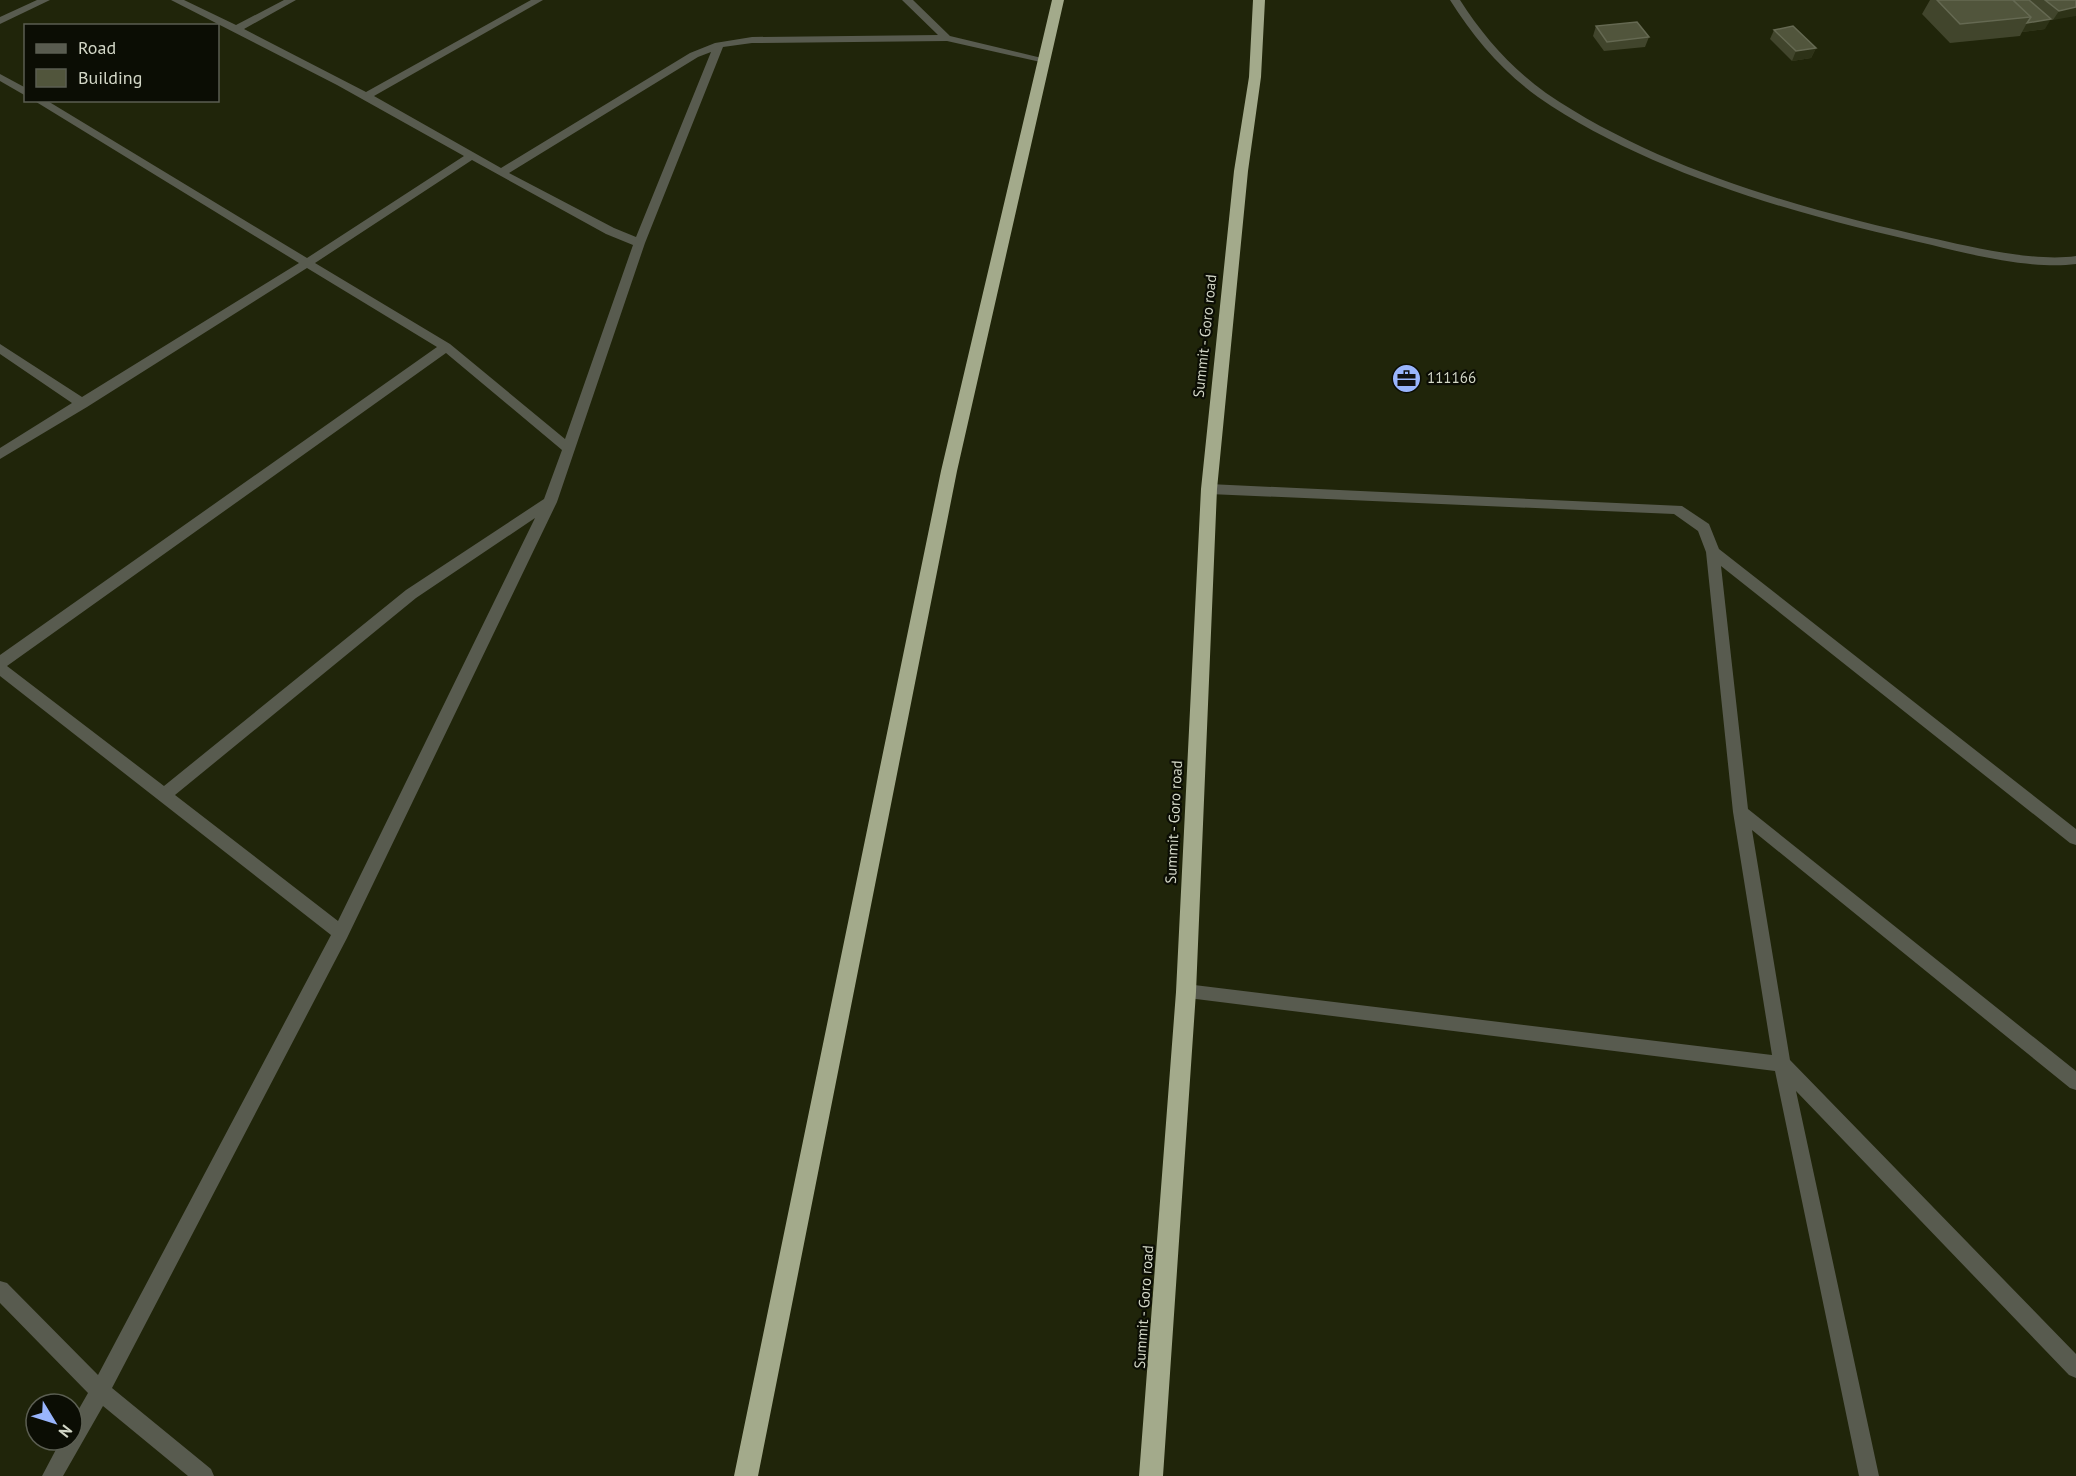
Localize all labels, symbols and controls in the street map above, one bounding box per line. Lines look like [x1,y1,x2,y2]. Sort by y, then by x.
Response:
legend [24,24,219,102]
text: Road [78,36,116,59]
text: Building [78,66,142,89]
street label: Summit - Goro road [1189,274,1220,398]
office icon: 111166 [1390,362,1422,394]
place label: 111166 [1427,368,1476,387]
street label: Summit - Goro road [1161,760,1186,884]
street label: Summit - Goro road [1130,1245,1157,1369]
north arrow [24,1392,84,1452]
text: N [55,1421,77,1442]

